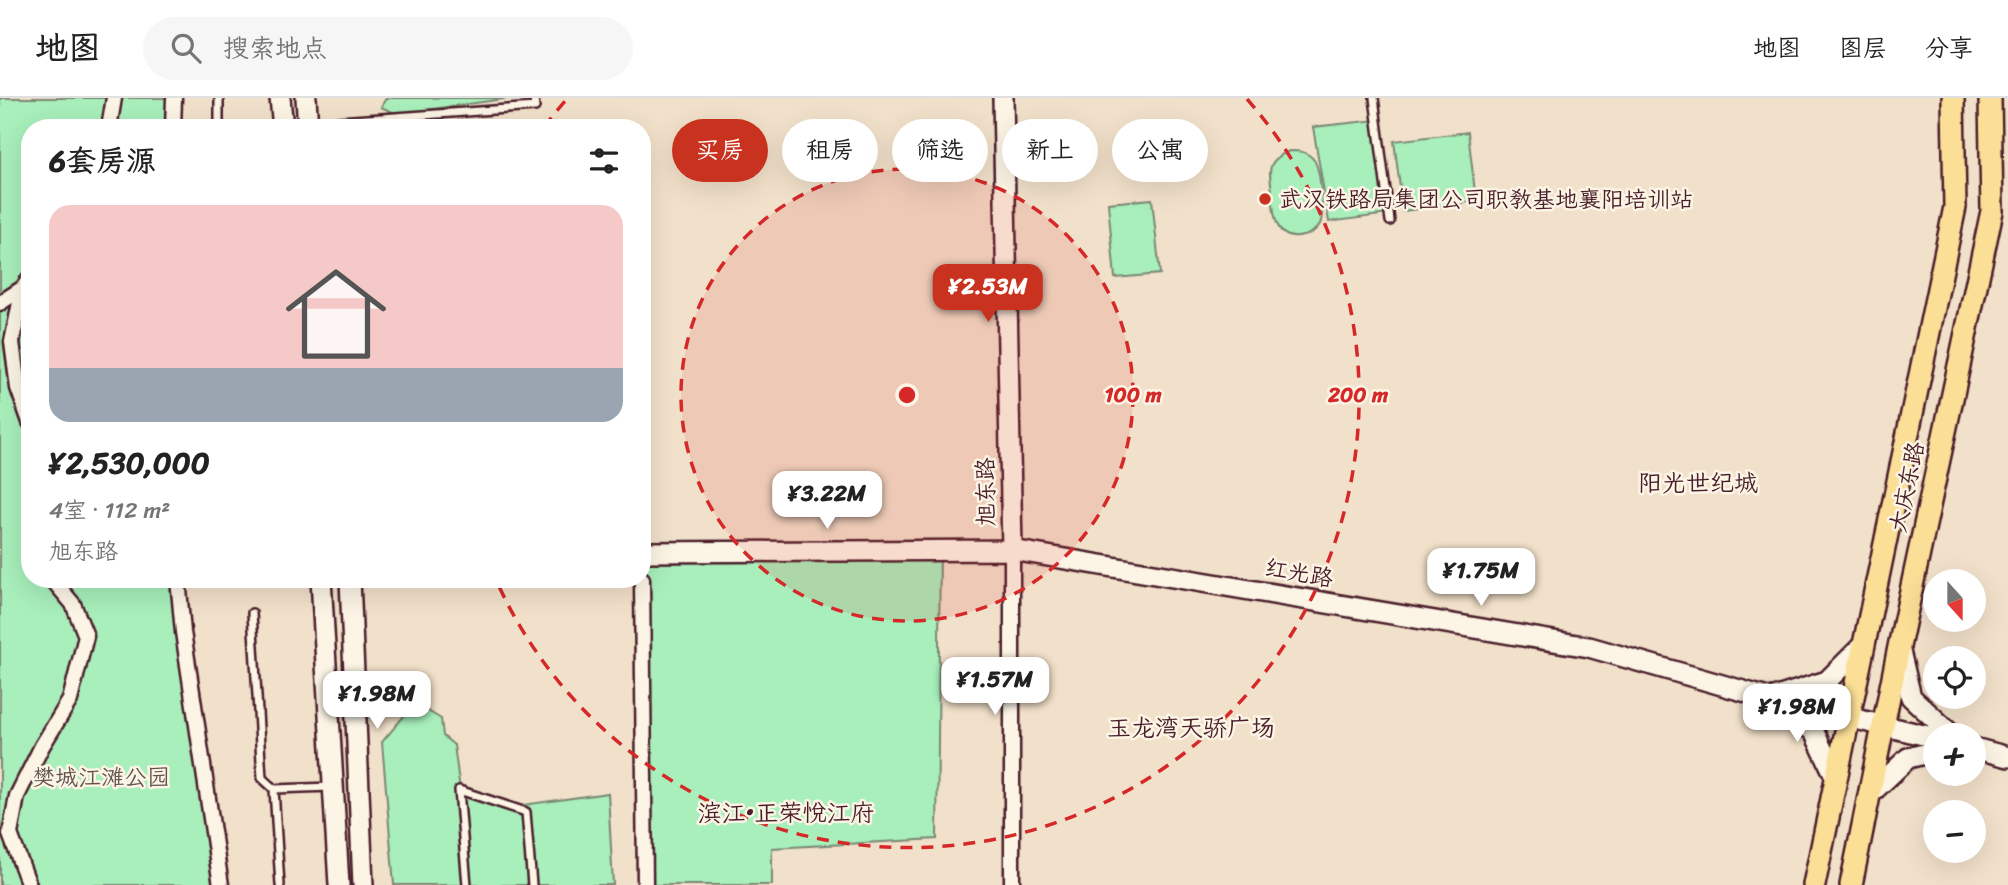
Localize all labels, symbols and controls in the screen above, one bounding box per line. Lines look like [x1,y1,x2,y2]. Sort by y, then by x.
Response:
search box [143,17,633,80]
text: 地图 [35,19,101,77]
text: 搜索地点 [223,25,327,71]
text: 地图 [1753,27,1801,69]
text: 图层 [1839,27,1887,69]
text: 分享 [1925,27,1973,69]
icon: search [167,29,205,67]
chip: 买房 [672,119,768,182]
chip: 租房 [782,119,878,182]
chip: 筛选 [892,119,988,182]
chip: 新上 [1002,119,1098,182]
chip: 公寓 [1112,119,1208,182]
text: 6套房源 [49,134,156,188]
icon: filters [585,142,623,180]
place label: 武汉铁路局集团公司职教基地襄阳培训站 [1279,179,1693,220]
marker: 武汉铁路局集团公司职教基地襄阳培训站 [1257,191,1273,207]
icon: home [273,251,399,377]
pin: ¥2.53M [931,264,1045,324]
text: ¥2.53M [949,266,1027,307]
text: 100 m [1104,376,1162,414]
text: 200 m [1327,376,1389,414]
centre of rings [895,383,919,407]
text: ¥2,530,000 [49,436,210,490]
street label: 大庆东路 [1877,438,1937,536]
street label: 旭东路 [965,457,1007,527]
district label: 阳光世纪城 [1638,462,1758,504]
pin: ¥3.22M [770,472,884,531]
text: ¥3.22M [788,473,866,514]
text: 4室 · 112 m² [49,490,170,531]
text: 旭东路 [49,531,118,572]
street label: 红光路 [1261,547,1337,599]
pin: ¥1.75M [1424,548,1538,608]
text: ¥1.75M [1443,550,1519,591]
north arrow [1923,569,1986,632]
map controls [1923,569,1986,863]
button: locate [1923,646,1986,709]
pin: ¥1.57M [938,658,1052,717]
text: ¥1.57M [957,659,1033,700]
pin: ¥1.98M [320,672,434,731]
text: ¥1.98M [339,673,415,714]
pin: ¥1.98M [1740,684,1854,744]
text: ¥1.98M [1759,686,1835,727]
district label: 玉龙湾天骄广场 [1107,707,1275,749]
button: + [1923,723,1986,786]
park label: 樊城江滩公园 [32,757,170,798]
district label: 滨江•正荣悦江府 [697,792,875,834]
button: − [1923,800,1986,863]

